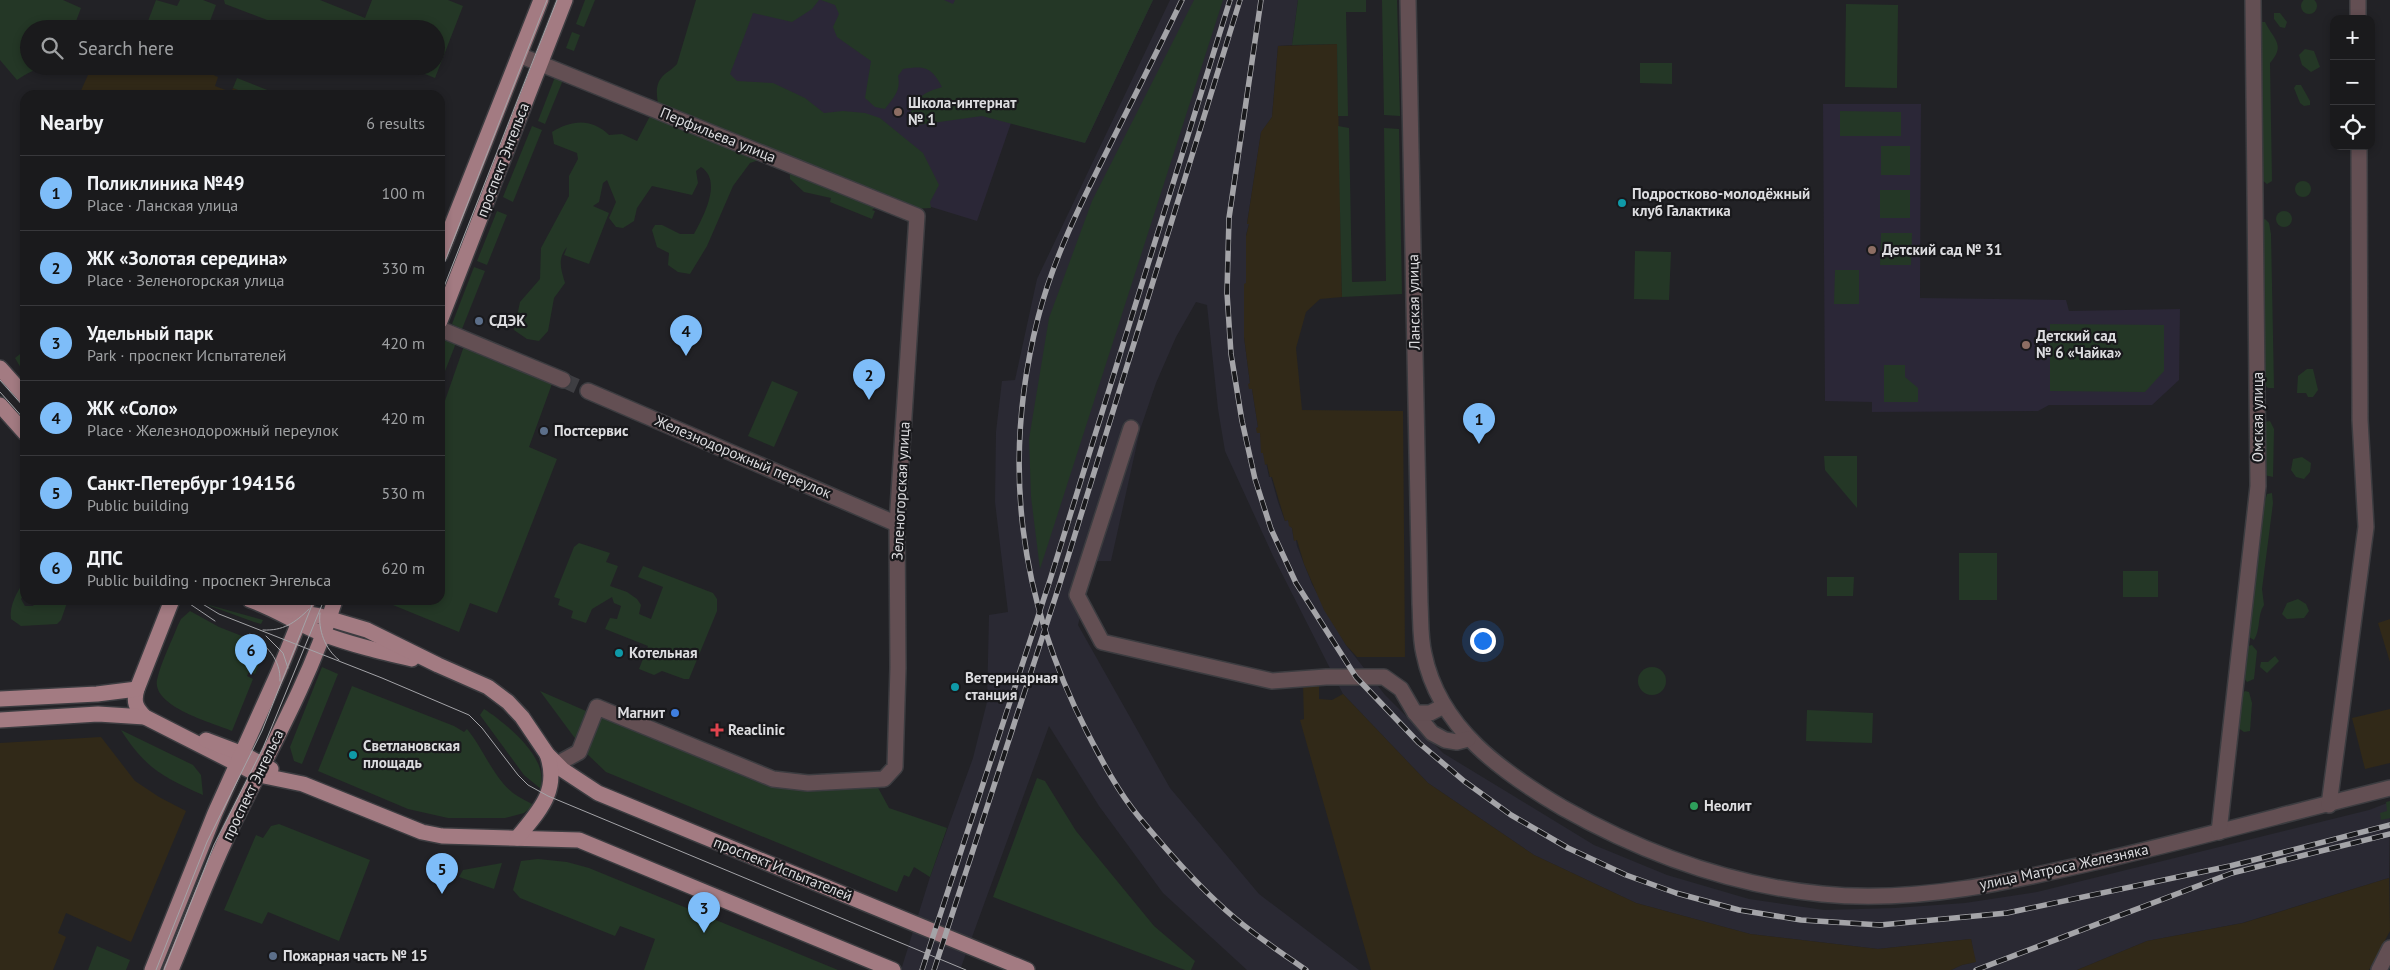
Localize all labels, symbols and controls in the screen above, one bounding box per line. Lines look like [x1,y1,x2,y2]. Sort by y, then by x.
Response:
map controls [2330,15,2375,150]
button: + [2330,15,2375,60]
search box [20,20,445,75]
icon: search [38,34,66,62]
text: Search here [78,36,174,60]
button: − [2330,60,2375,105]
place label: Школа-интернат № 1 [908,93,1017,129]
street label: проспект Энгельса [472,100,533,220]
street label: Перфильева улица [658,103,779,166]
button: locate [2330,105,2375,150]
marker: Школа-интернат № 1 [892,106,904,118]
text: Nearby [40,109,103,136]
text: 6 results [366,113,425,133]
text: Поликлиника №49 [87,171,245,195]
text: 1 [51,183,61,203]
text: 100 m [382,183,425,203]
place label: Подростково-молодёжный клуб Галактика [1632,184,1810,220]
text: Place · Ланская улица [87,195,238,215]
marker: Подростково-молодёжный клуб Галактика [1616,197,1628,209]
place label: Детский сад № 31 [1882,240,2002,259]
marker: Детский сад № 31 [1866,244,1878,256]
text: ЖК «Золотая середина» [87,246,288,270]
street label: Ланская улица [1403,254,1424,351]
text: 2 [51,258,61,278]
text: 330 m [382,258,425,278]
text: Place · Зеленогорская улица [87,270,284,290]
place label: СДЭК [489,311,526,330]
marker: СДЭК [473,315,485,327]
pin: 4 [670,315,702,356]
text: Удельный парк [87,321,213,345]
place label: Детский сад № 6 «Чайка» [2036,326,2122,362]
text: 3 [51,333,61,353]
text: 420 m [382,333,425,353]
marker: Детский сад № 6 «Чайка» [2020,339,2032,351]
text: Park · проспект Испытателей [87,345,287,365]
pin: 2 [853,359,885,400]
street label: Омская улица [2248,372,2267,462]
text: ЖК «Соло» [87,396,178,420]
pin: 1 [1463,403,1495,444]
text: 4 [51,408,61,428]
text: 420 m [382,408,425,428]
street label: Железнодорожный переулок [651,410,835,503]
text: Place · Железнодорожный переулок [87,420,339,440]
place label: Постсервис [554,421,629,440]
street label: Зеленогорская улица [887,421,914,561]
marker: Постсервис [538,425,550,437]
text: Санкт-Петербург 194156 [87,471,296,495]
text: 5 [51,483,61,503]
text: 530 m [382,483,425,503]
text: Public building [87,495,189,515]
text: ДПС [87,546,123,570]
text: 6 [51,558,61,578]
text: 620 m [382,558,425,578]
text: Public building · проспект Энгельса [87,570,331,590]
your location [1470,628,1496,654]
pin: 6 [235,634,267,675]
place label: Котельная [629,643,697,662]
marker: Котельная [613,647,625,659]
place label: Ветеринарная станция [965,668,1058,704]
marker: Ветеринарная станция [949,681,961,693]
place label: Магнит [617,703,666,722]
marker: Магнит [669,707,681,719]
place label: Reaclinic [728,720,786,739]
marker: Reaclinic [710,723,724,737]
street label: проспект Энгельса [217,726,288,843]
place label: Светлановская площадь [363,736,460,772]
marker: Светлановская площадь [347,749,359,761]
place label: Неолит [1704,796,1752,815]
marker: Неолит [1688,800,1700,812]
street label: проспект Испытателей [711,832,855,905]
street label: улица Матроса Железняка [1978,839,2150,894]
pin: 5 [426,853,458,894]
pin: 3 [688,892,720,933]
place label: Пожарная часть № 15 [283,946,428,965]
marker: Пожарная часть № 15 [267,950,279,962]

